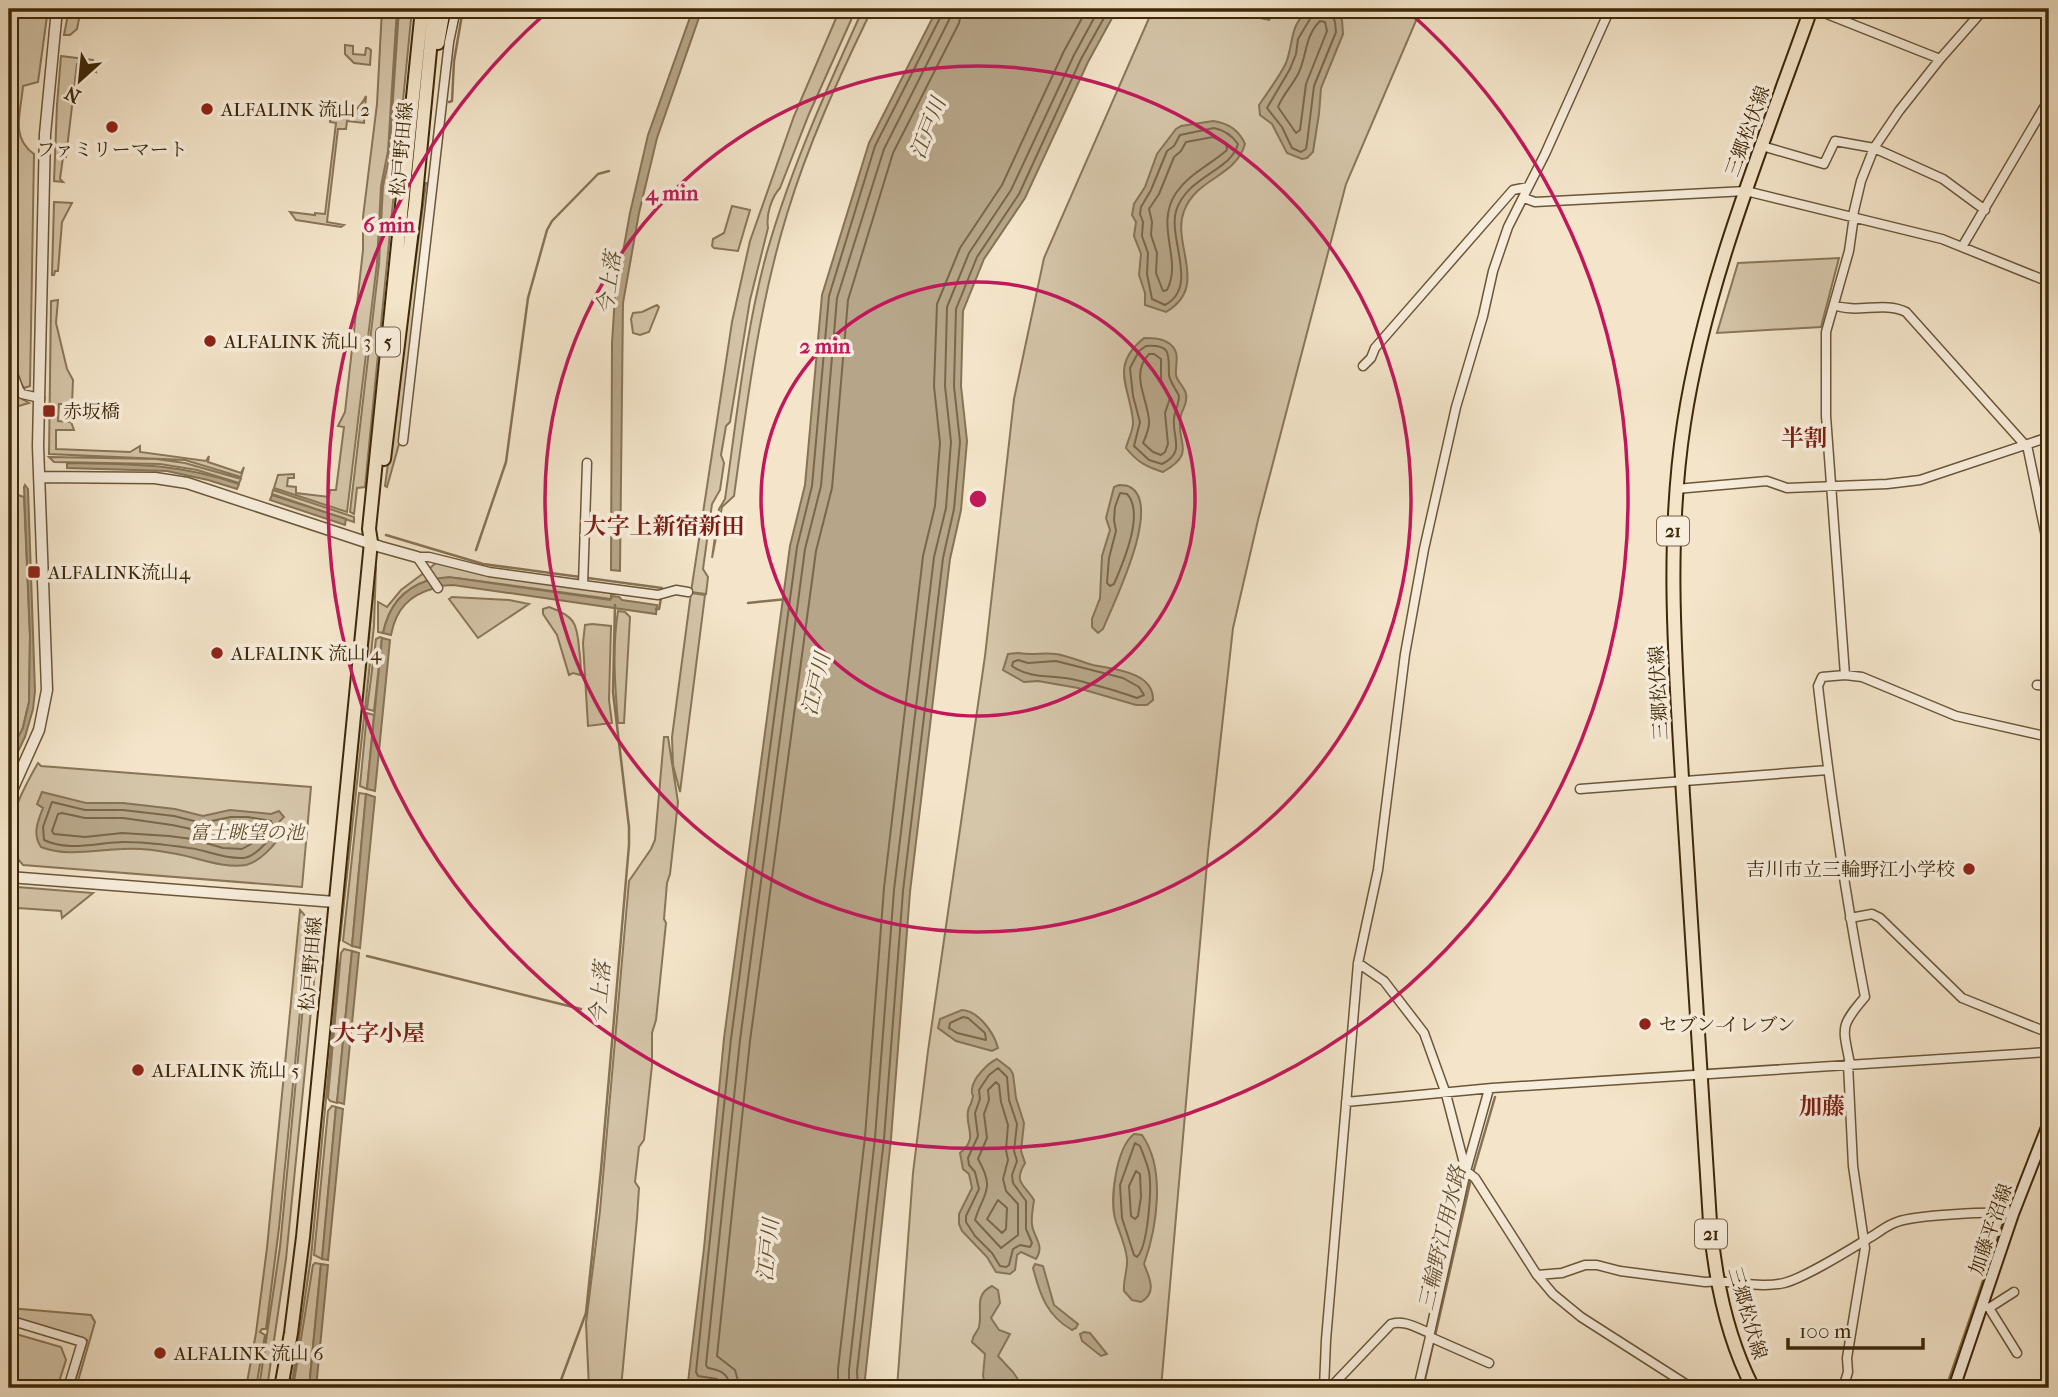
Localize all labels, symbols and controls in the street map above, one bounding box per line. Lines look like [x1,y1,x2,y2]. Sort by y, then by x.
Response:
north arrow [46,46,116,116]
text: N [61,81,84,107]
street label: 三郷松伏線 [1721,83,1775,180]
water label: 江戸川 [906,92,951,162]
place label: ALFALINK 流山 2 [220,99,370,121]
marker: ALFALINK 流山 2 [199,101,215,117]
street label: 松戸野田線 [387,101,417,197]
marker: ファミリーマート [104,119,120,135]
place label: ファミリーマート [36,139,188,161]
text: 4 min [645,181,699,206]
text: 6 min [363,213,416,237]
water label: 今上落 [593,247,626,316]
road number: 5 [376,328,400,356]
place label: ALFALINK 流山 3 [223,331,371,353]
marker: ALFALINK 流山 3 [202,333,218,349]
text: 2 min [799,334,851,358]
place label: 赤坂橋 [63,401,120,423]
marker: 赤坂橋 [41,403,57,419]
district label: 半割 [1781,425,1827,452]
centre of rings [966,487,990,511]
district label: 大字上新宿新田 [584,513,745,540]
road number: 21 [1657,516,1689,546]
place label: ALFALINK流山4 [47,562,191,584]
marker: ALFALINK流山4 [26,564,42,580]
place label: ALFALINK 流山 4 [230,643,382,665]
marker: ALFALINK 流山 4 [209,645,225,661]
street label: 三郷松伏線 [1646,645,1672,741]
water label: 江戸川 [797,649,835,717]
park label: 富士眺望の池 [190,822,306,844]
place label: 吉川市立三輪野江小学校 [1746,859,1955,881]
marker: 吉川市立三輪野江小学校 [1961,861,1977,877]
street label: 松戸野田線 [296,916,326,1012]
water label: 今上落 [585,958,615,1025]
place label: セブン-イレブン [1659,1014,1795,1036]
marker: セブン-イレブン [1637,1016,1653,1032]
district label: 大字小屋 [333,1020,425,1047]
place label: ALFALINK 流山 5 [151,1060,299,1082]
marker: ALFALINK 流山 5 [130,1062,146,1078]
district label: 加藤 [1799,1093,1845,1120]
water label: 三輪野江用水路 [1414,1162,1471,1312]
street label: 加藤平沼線 [1965,1181,2017,1278]
water label: 江戸川 [753,1215,783,1283]
road number: 21 [1695,1219,1727,1248]
street label: 三郷松伏線 [1723,1265,1771,1362]
scale bar [1788,1306,1923,1350]
text: 100 m [1799,1319,1852,1343]
place label: ALFALINK 流山 6 [173,1343,324,1365]
marker: ALFALINK 流山 6 [152,1345,168,1361]

